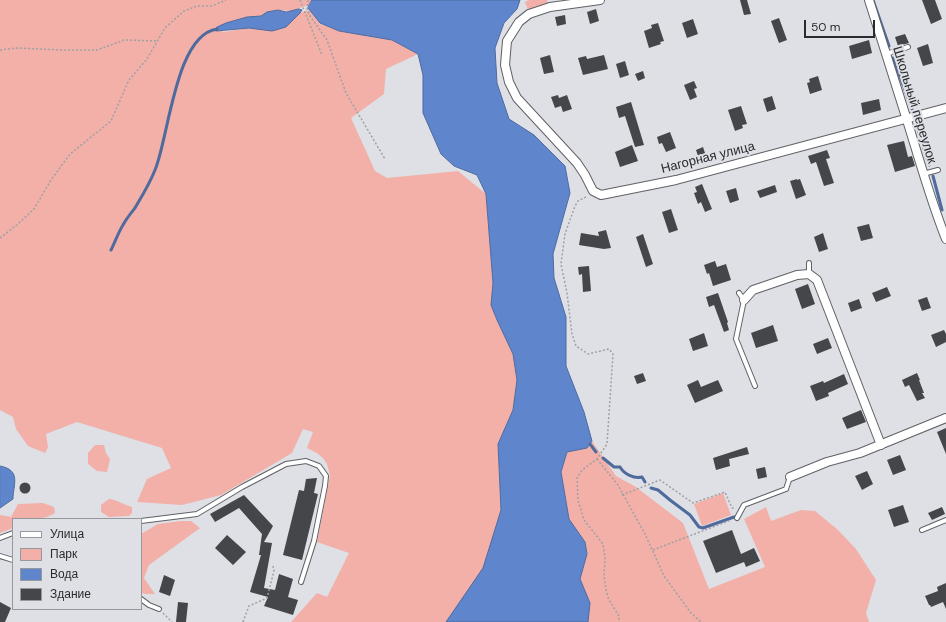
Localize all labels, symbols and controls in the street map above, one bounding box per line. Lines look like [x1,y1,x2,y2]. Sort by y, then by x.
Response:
scale bar [806,12,877,38]
text: 50 m [811,19,840,35]
street label: Школьный переулок [889,45,939,165]
street label: Нагорная улица [659,139,757,177]
legend [12,518,142,610]
text: Улица [50,526,84,542]
text: Парк [50,546,77,562]
text: Вода [50,566,78,582]
text: Здание [50,586,91,602]

